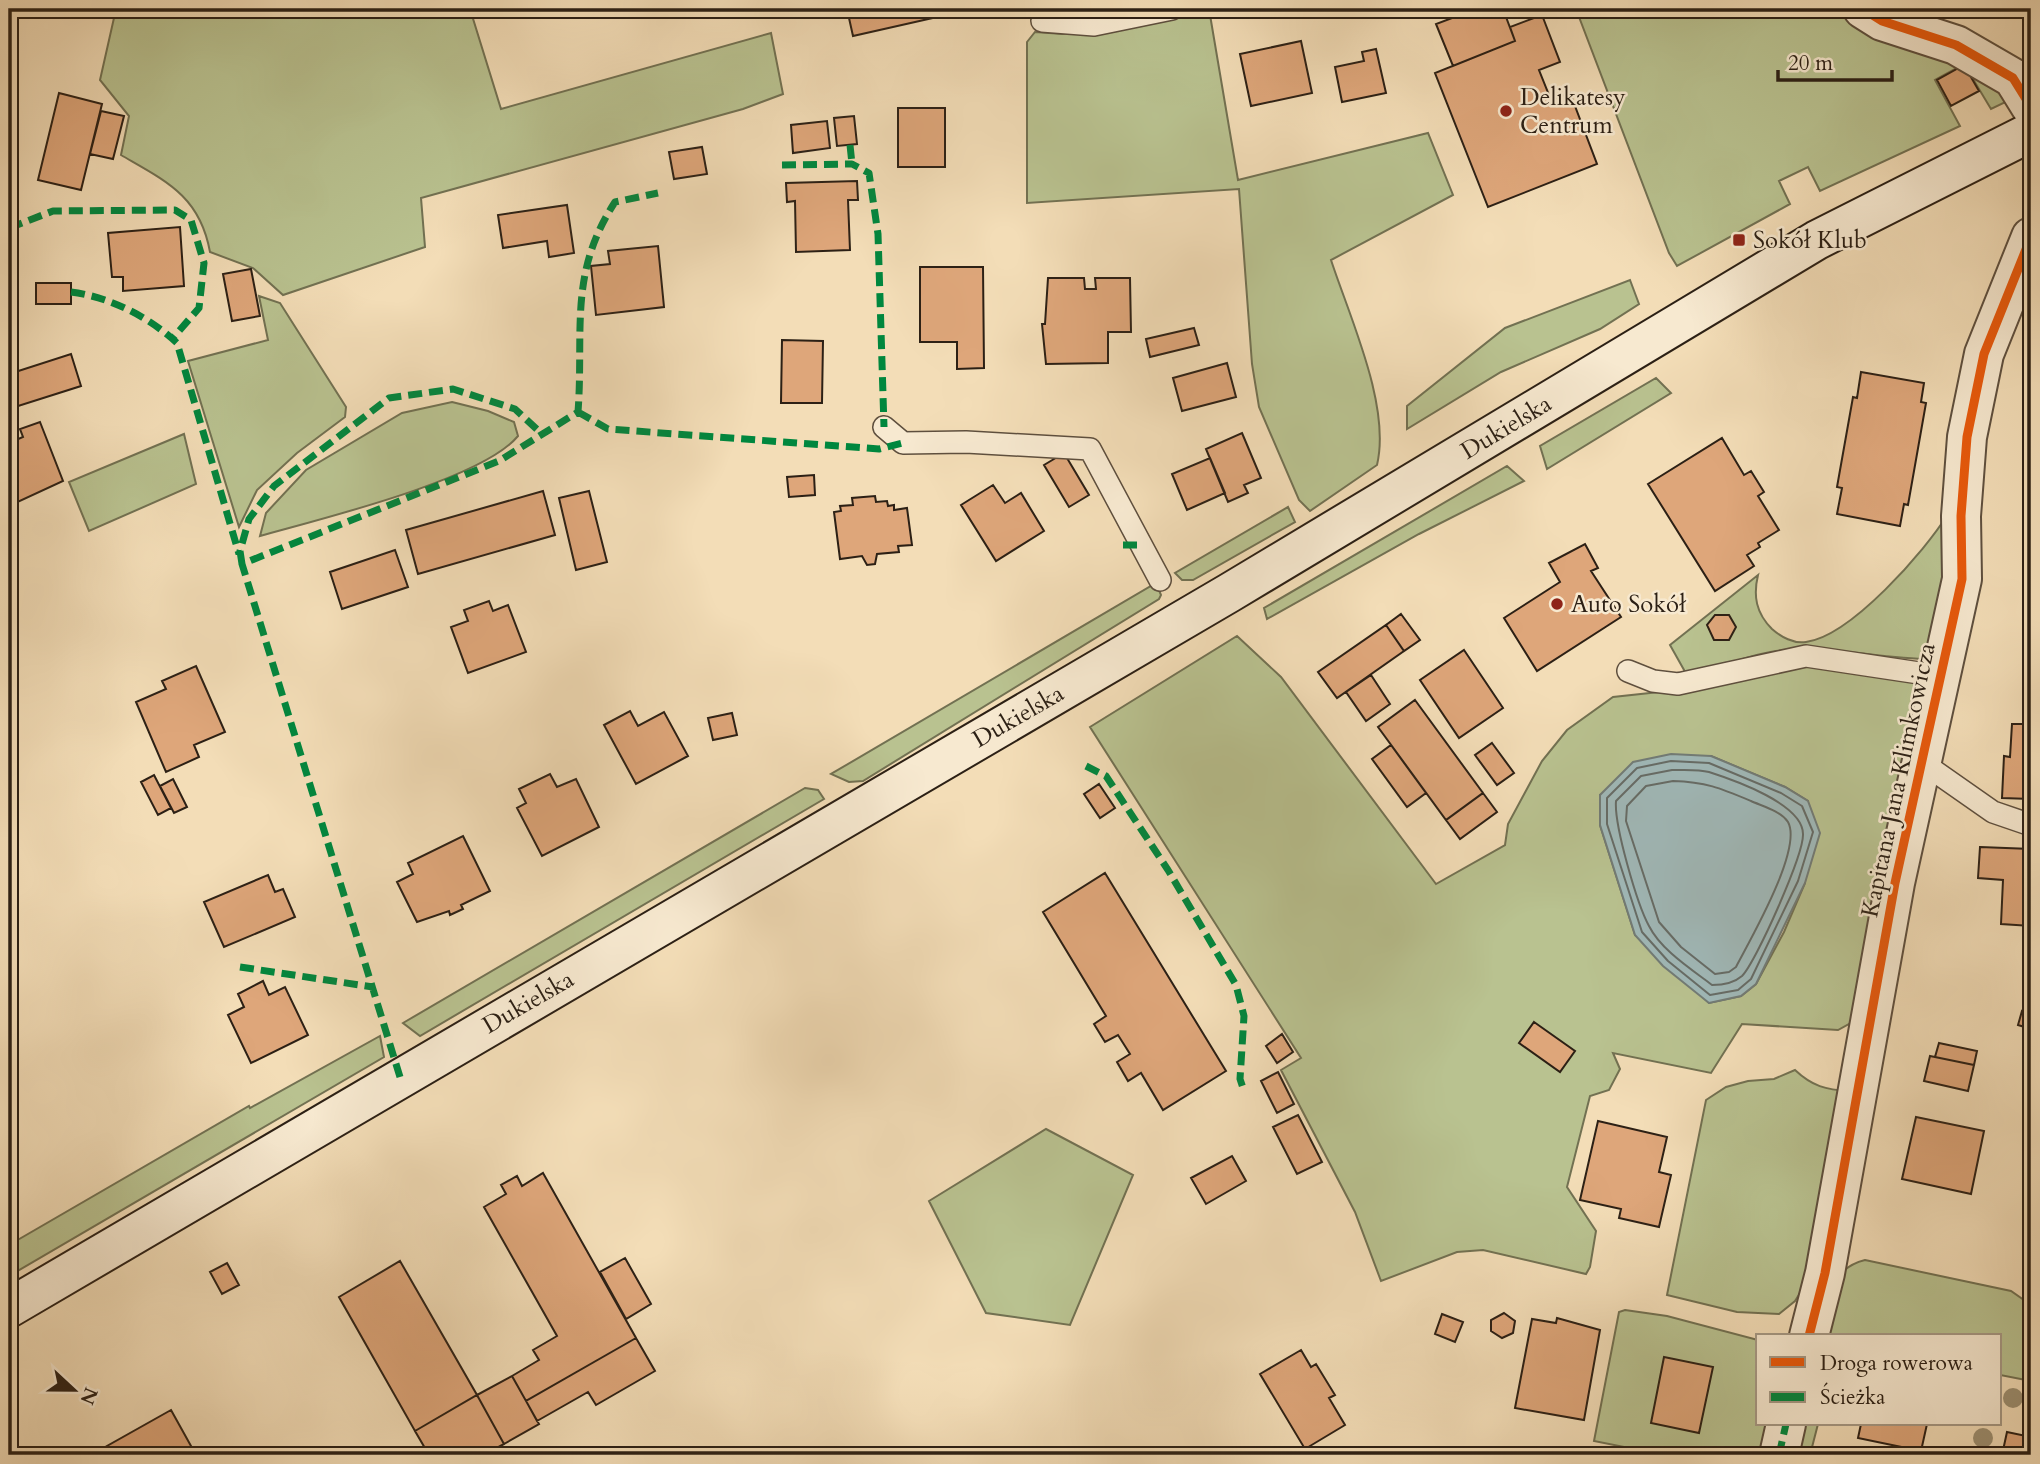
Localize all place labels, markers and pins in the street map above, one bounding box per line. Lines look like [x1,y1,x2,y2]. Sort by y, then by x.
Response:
place label: Delikatesy Centrum [1520,81,1626,142]
marker: Delikatesy Centrum [1498,103,1514,119]
place label: Sokół Klub [1753,224,1867,257]
marker: Sokół Klub [1731,232,1747,248]
place label: Auto Sokół [1571,588,1687,621]
marker: Auto Sokół [1549,596,1565,612]

